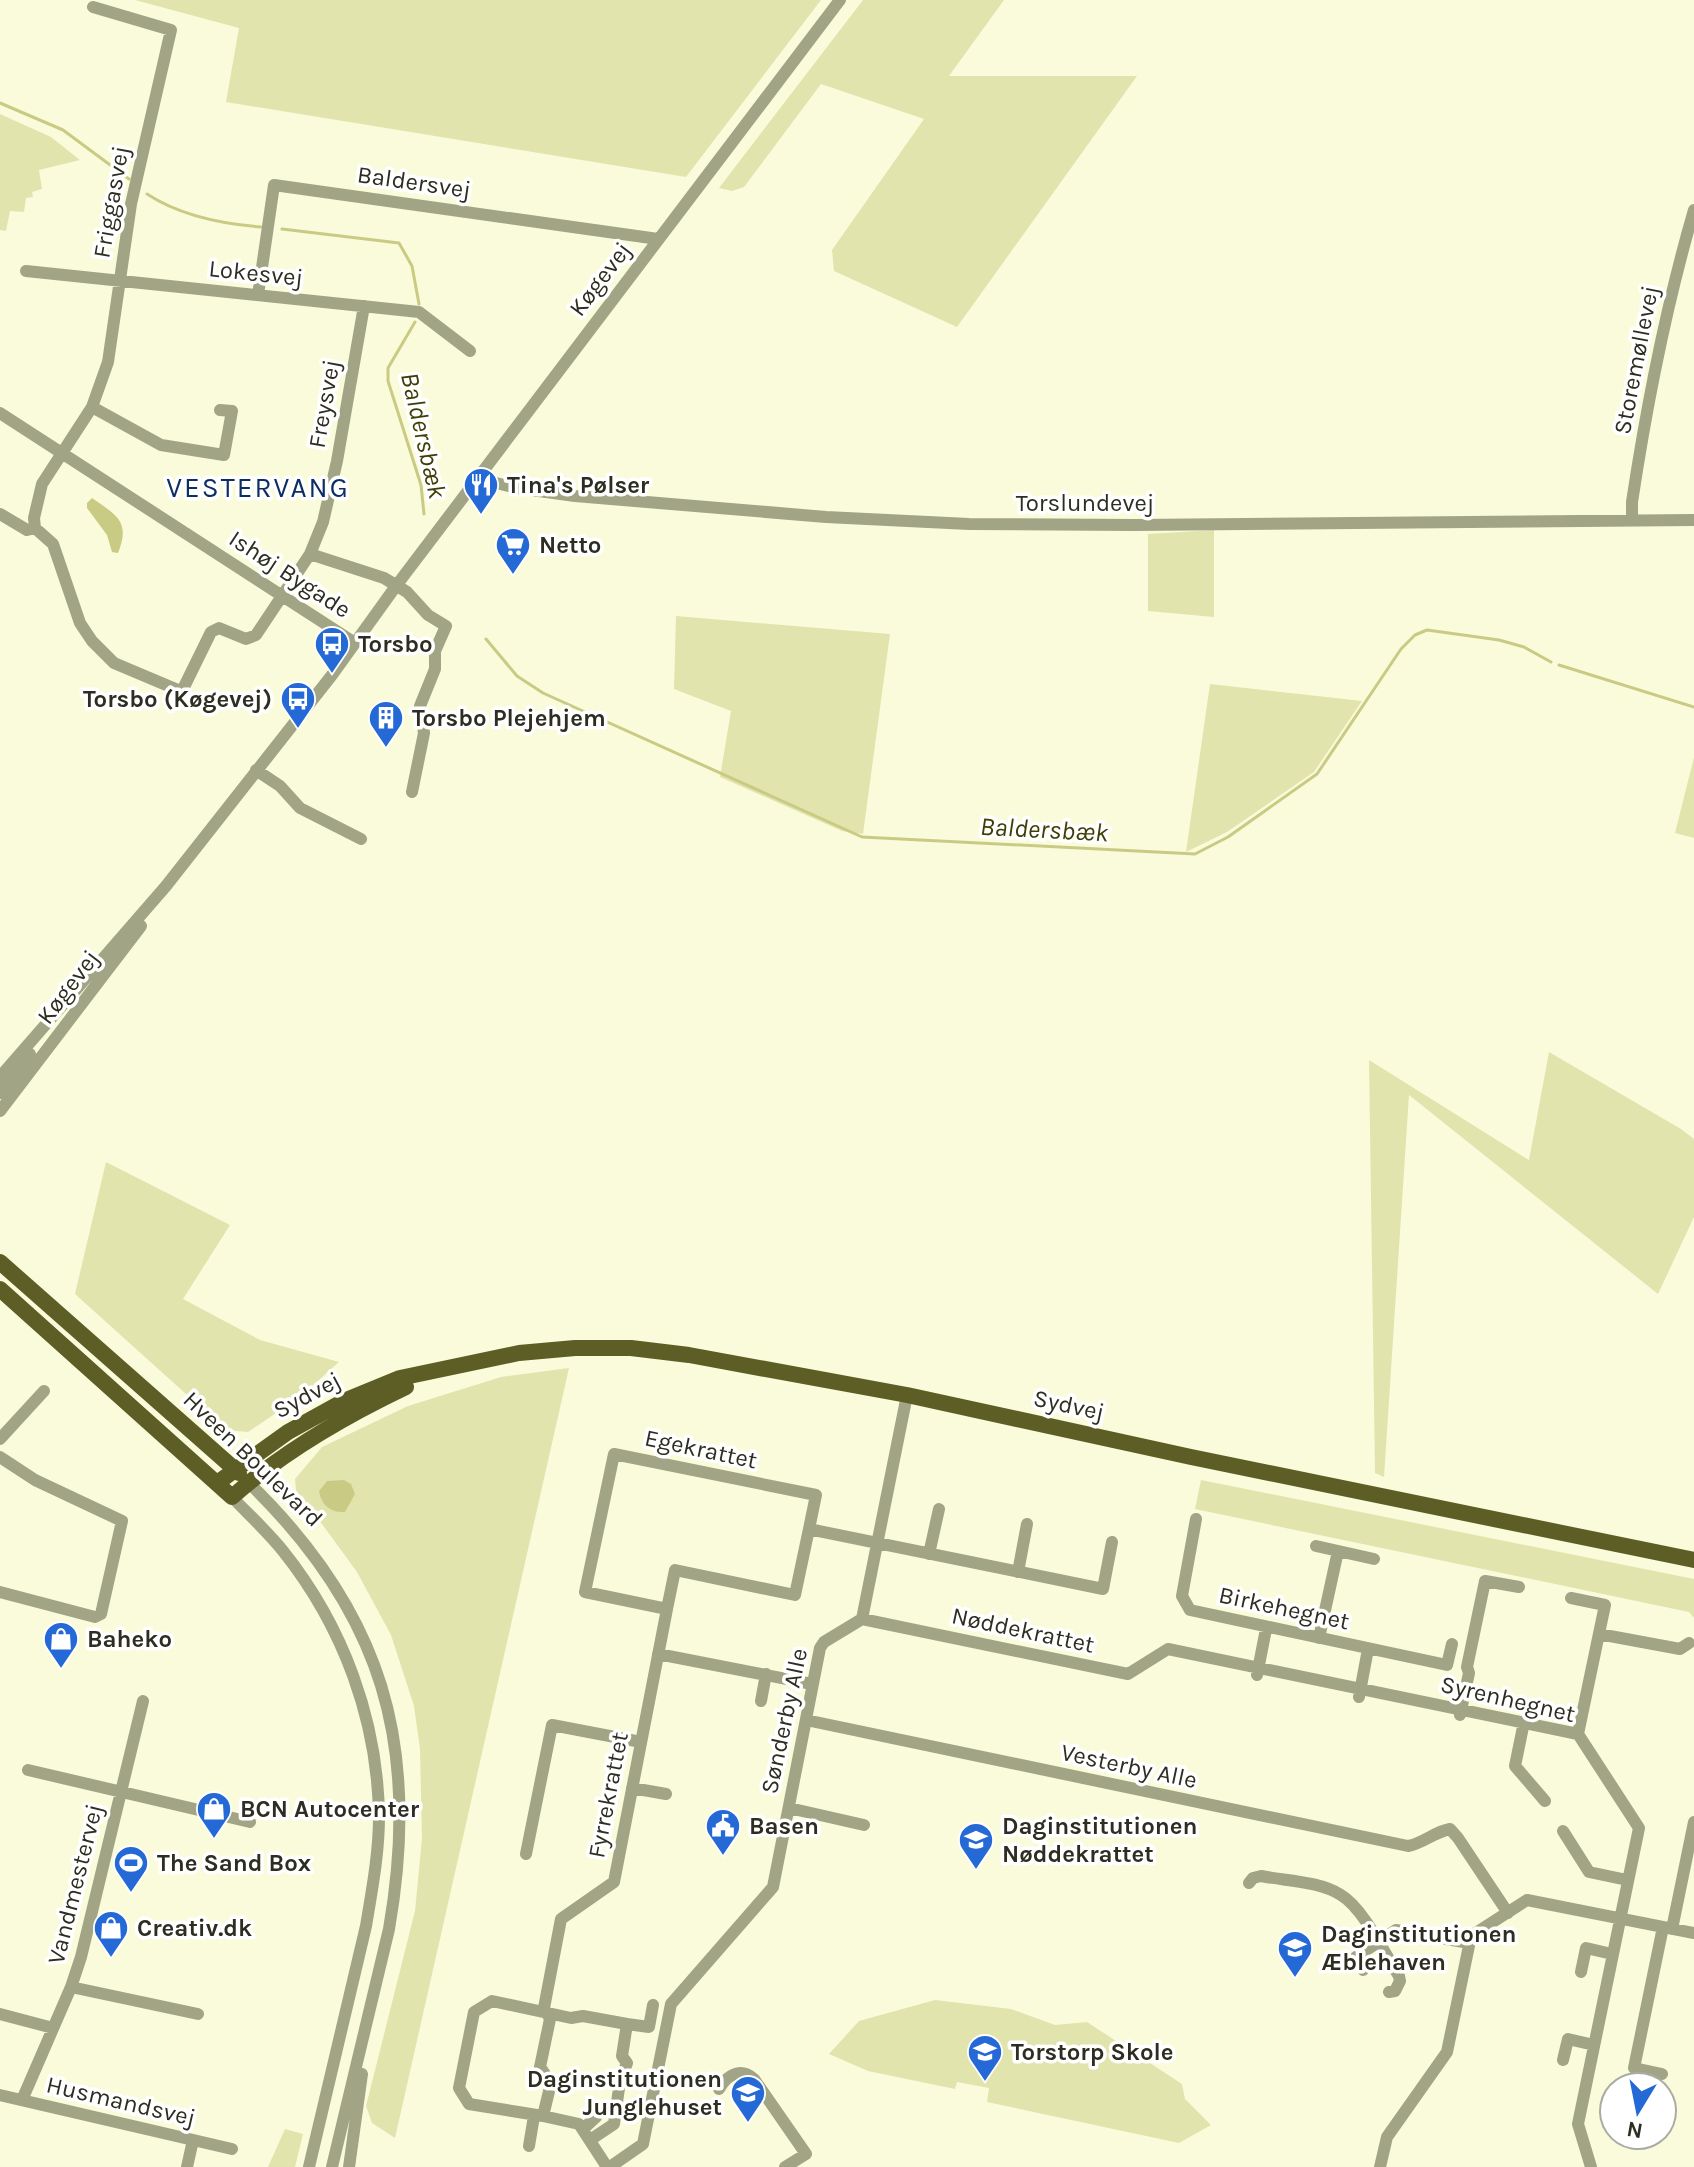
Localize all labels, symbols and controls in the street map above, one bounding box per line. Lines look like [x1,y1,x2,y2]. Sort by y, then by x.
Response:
street label: Friggasvej [87,144,135,260]
street label: Baldersvej [355,160,473,204]
street label: Køgevej [563,236,637,322]
street label: Lokesvej [207,254,305,292]
street label: Storemøllevej [1608,283,1664,437]
street label: Freysvej [302,358,346,450]
water label: Baldersbæk [394,369,453,502]
restaurant icon: Tina's Pølser [462,466,500,516]
district label: VESTERVANG [166,471,350,504]
place label: Tina's Pølser [507,471,650,499]
street label: Torslundevej [1016,489,1154,517]
street label: Ishøj Bygade [224,524,356,624]
supermarket icon: Netto [494,526,532,576]
place label: Netto [539,531,601,559]
bus stop icon: Torsbo [313,625,351,675]
place label: Torsbo [358,630,433,658]
bus stop icon: Torsbo (Køgevej) [279,680,317,730]
place label: Torsbo (Køgevej) [83,685,272,713]
building icon: Torsbo Plejehjem [367,699,405,749]
place label: Torsbo Plejehjem [412,704,606,732]
water label: Baldersbæk [979,811,1110,848]
street label: Køgevej [31,944,105,1030]
street label: Sydvej [269,1366,345,1424]
street label: Sydvej [1031,1384,1107,1426]
street label: Hveen Boulevard [178,1385,328,1533]
street label: Egekrattet [642,1423,760,1475]
street label: Birkehegnet [1216,1581,1352,1635]
street label: Nøddekrattet [949,1601,1097,1659]
shop icon: Baheko [42,1620,80,1670]
place label: Baheko [87,1625,172,1653]
street label: Sønderby Alle [755,1646,813,1796]
street label: Syrenhegnet [1438,1670,1578,1728]
street label: Fyrrekrattet [582,1730,634,1860]
street label: Vesterby Alle [1058,1738,1200,1794]
shop icon: BCN Autocenter [195,1790,233,1840]
place label: BCN Autocenter [240,1795,420,1823]
street label: Vandmestervej [42,1801,108,1967]
public building icon: Basen [704,1807,742,1857]
place label: Basen [749,1812,819,1840]
place label: Daginstitutionen Nøddekrattet [1002,1812,1197,1868]
school or university icon: Daginstitutionen Nøddekrattet [957,1821,995,1871]
sports icon: The Sand Box [112,1844,150,1894]
place label: The Sand Box [157,1849,311,1877]
shop icon: Creativ.dk [92,1909,130,1959]
place label: Creativ.dk [137,1914,252,1942]
place label: Daginstitutionen Æblehaven [1321,1920,1516,1976]
school or university icon: Daginstitutionen Æblehaven [1276,1929,1314,1979]
school or university icon: Torstorp Skole [966,2033,1004,2083]
place label: Torstorp Skole [1011,2038,1174,2066]
place label: Daginstitutionen Junglehuset [527,2065,722,2121]
street label: Husmandsvej [44,2070,198,2132]
north arrow [1598,2071,1678,2151]
school or university icon: Daginstitutionen Junglehuset [729,2074,767,2124]
text: N [1625,2116,1645,2144]

